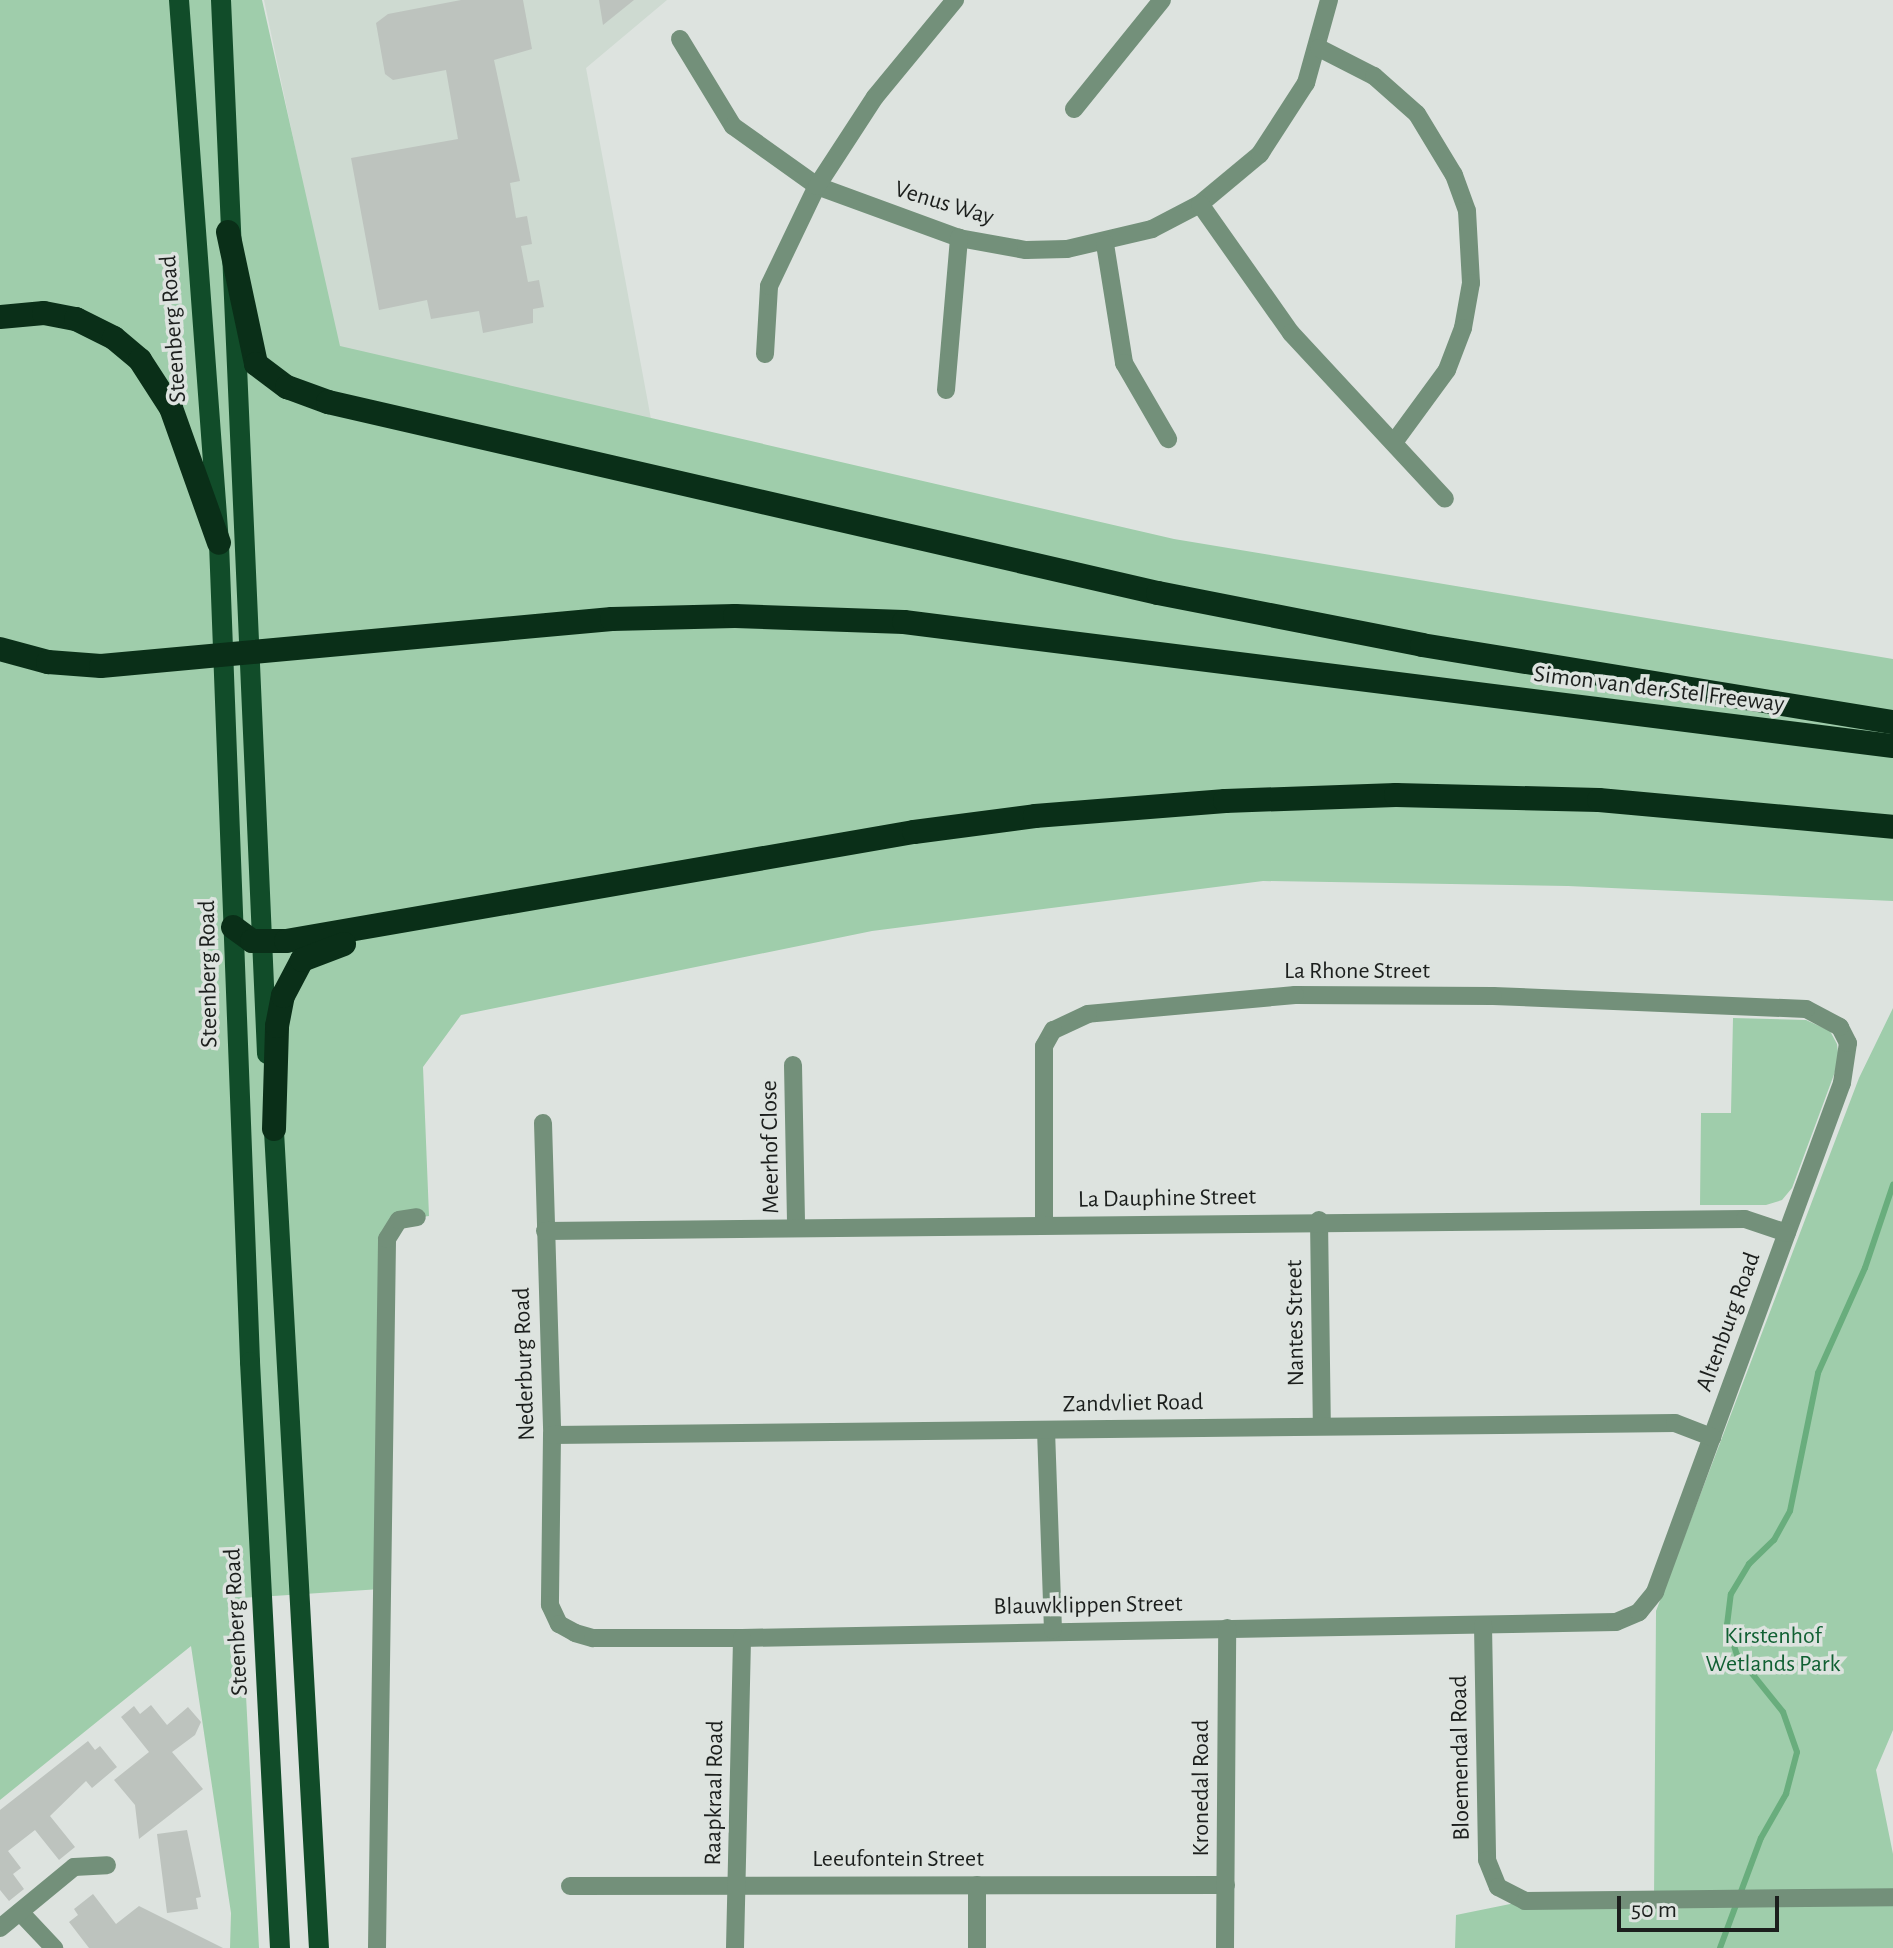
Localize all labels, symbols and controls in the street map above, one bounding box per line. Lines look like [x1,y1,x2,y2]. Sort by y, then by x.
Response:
street label: Venus Way [891,175,997,233]
street label: Steenberg Road [154,254,194,404]
street label: Simon van der Stel Freeway [1532,660,1786,720]
street label: Steenberg Road [193,900,225,1048]
street label: La Rhone Street [1284,958,1430,986]
street label: Meerhof Close [755,1080,787,1214]
street label: La Dauphine Street [1078,1183,1256,1215]
street label: Altenburg Road [1690,1248,1768,1396]
street label: Nantes Street [1280,1259,1312,1387]
street label: Nederburg Road [508,1287,542,1441]
street label: Zandvliet Road [1062,1388,1204,1420]
street label: Steenberg Road [219,1547,255,1697]
street label: Blauwklippen Street [993,1590,1183,1622]
park label: Kirstenhof Wetlands Park [1706,1623,1840,1679]
street label: Bloemendal Road [1445,1675,1477,1841]
street label: Raapkraal Road [699,1720,731,1866]
street label: Kronedal Road [1188,1720,1216,1856]
street label: Leeufontein Street [812,1846,984,1874]
scale bar [1621,1880,1783,1930]
text: 50 m [1631,1898,1677,1922]

